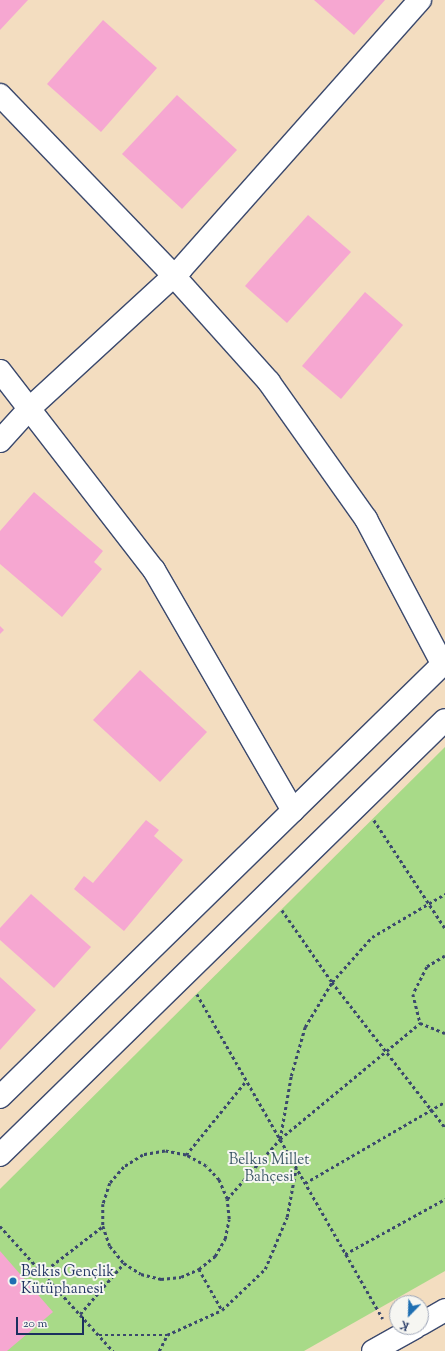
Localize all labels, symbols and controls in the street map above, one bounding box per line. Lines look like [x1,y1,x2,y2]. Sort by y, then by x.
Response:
park label: Belkıs Millet Bahçesi [229,1151,309,1186]
place label: Belkıs Gençlik Kütüphanesi [21,1263,115,1298]
marker: Belkıs Gençlik Kütüphanesi [8,1276,18,1286]
north arrow [389,1295,429,1335]
scale bar [18,1309,86,1335]
text: 20 m [23,1315,47,1333]
text: K [398,1316,411,1334]

